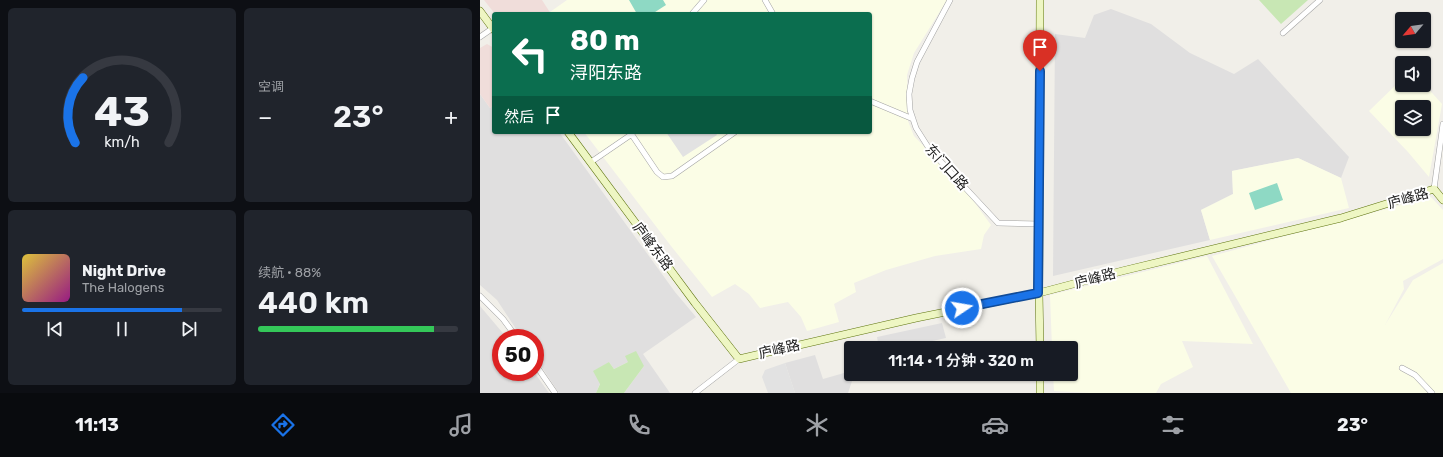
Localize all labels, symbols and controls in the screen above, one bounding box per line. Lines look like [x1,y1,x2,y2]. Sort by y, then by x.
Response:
north arrow [1395,12,1431,48]
map controls [1395,12,1431,136]
text: 80 m [570,24,640,57]
icon: left [504,28,556,80]
pin [1023,30,1057,71]
icon: arrive [1029,36,1051,58]
button: sound [1395,56,1431,92]
text: 浔阳东路 [570,62,642,84]
text: 空调 [258,79,284,94]
text: 43 [94,87,150,136]
text: 23° [333,99,384,135]
button: layers [1395,100,1431,136]
text: − [258,104,272,131]
text: + [444,104,458,131]
icon: arrive [542,104,564,126]
text: 然后 [504,108,534,126]
text: km/h [104,133,140,150]
street label: 东门口路 [922,141,972,194]
street label: 庐峰路 [1386,185,1431,212]
street label: 庐峰东路 [629,219,676,274]
text: Night Drive [82,262,166,280]
text: 续航 · 88% [258,265,321,280]
street label: 庐峰路 [1073,265,1118,292]
text: The Halogens [82,280,164,295]
text: 440 km [258,285,369,321]
position arrow [941,287,983,329]
icon: previous [44,318,66,340]
icon: pause [111,318,133,340]
icon: next [178,318,200,340]
speed limit sign: 50 [492,329,544,381]
street label: 庐峰路 [757,336,801,362]
text: 11:14 · 1 分钟 · 320 m [888,352,1034,370]
icon: directions [269,411,297,439]
icon: music [447,411,475,439]
icon: phone [625,411,653,439]
icon: climate [803,411,831,439]
icon: car [981,411,1009,439]
icon: filters [1159,411,1187,439]
text: 11:13 [75,414,119,436]
text: 23° [1337,414,1368,436]

